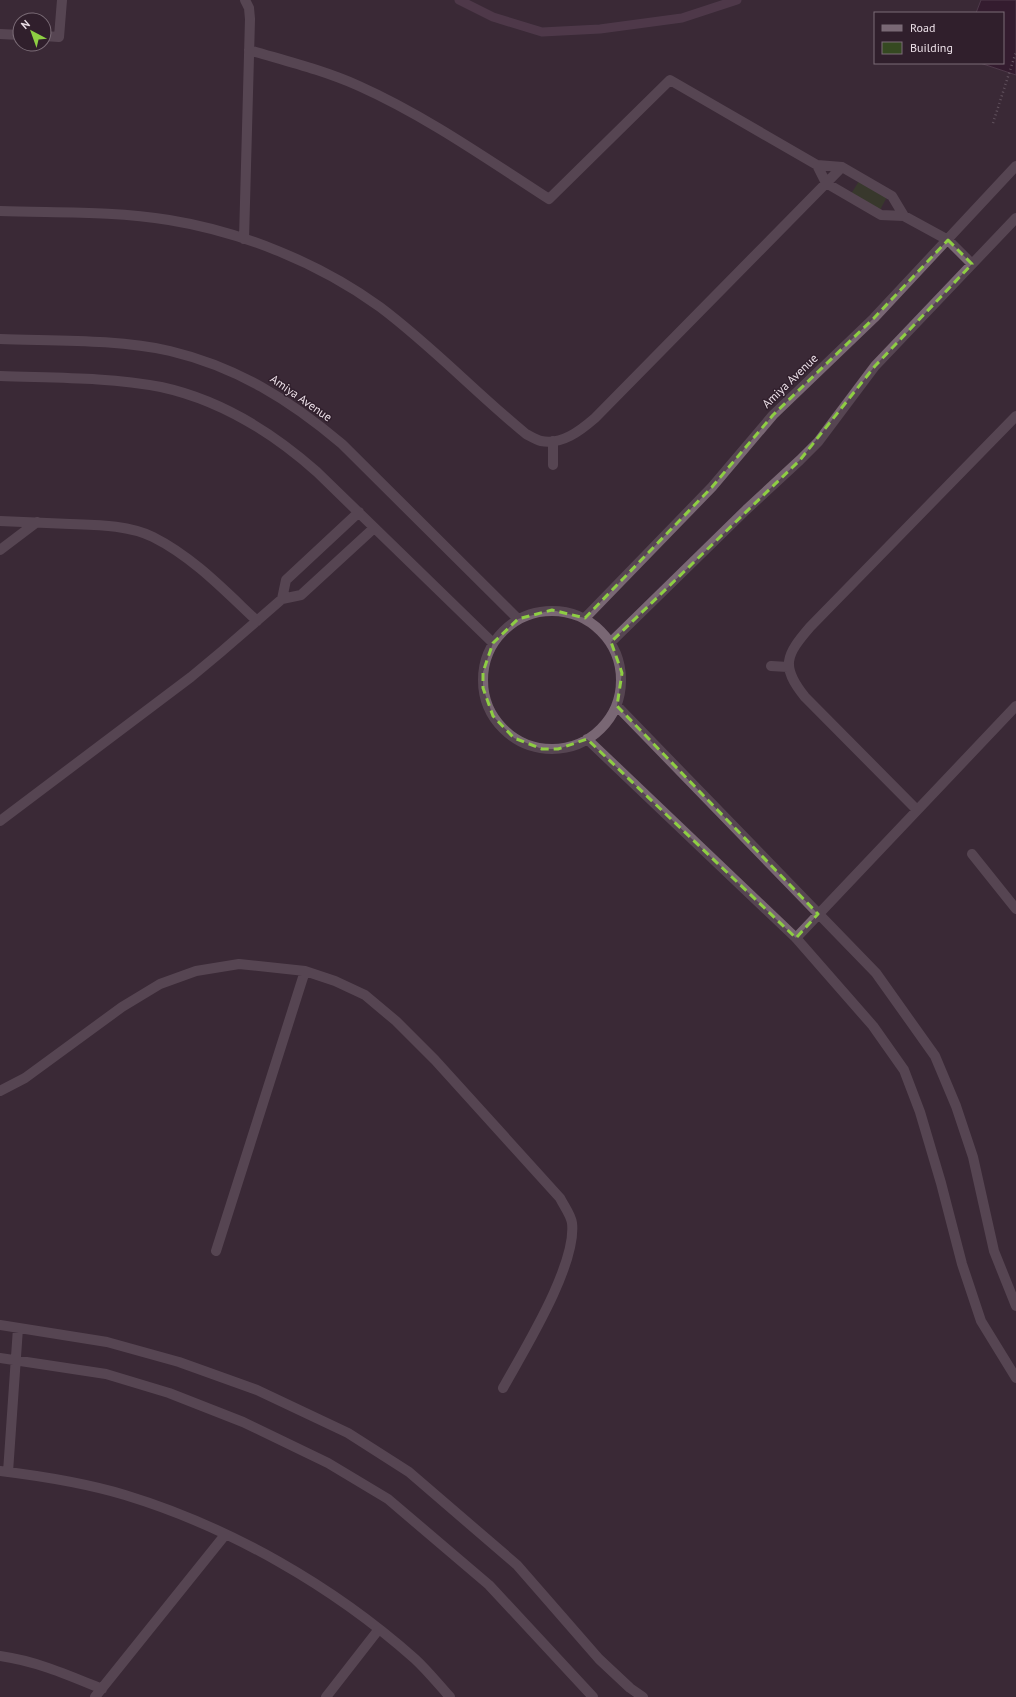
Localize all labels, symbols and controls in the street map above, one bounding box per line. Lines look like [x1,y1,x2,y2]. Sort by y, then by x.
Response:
north arrow [12,12,52,52]
legend [874,12,1004,64]
text: N [18,17,33,32]
text: Road [910,20,935,35]
text: Building [910,40,953,55]
street label: Amiya Avenue [759,350,821,411]
street label: Amiya Avenue [268,371,335,424]

